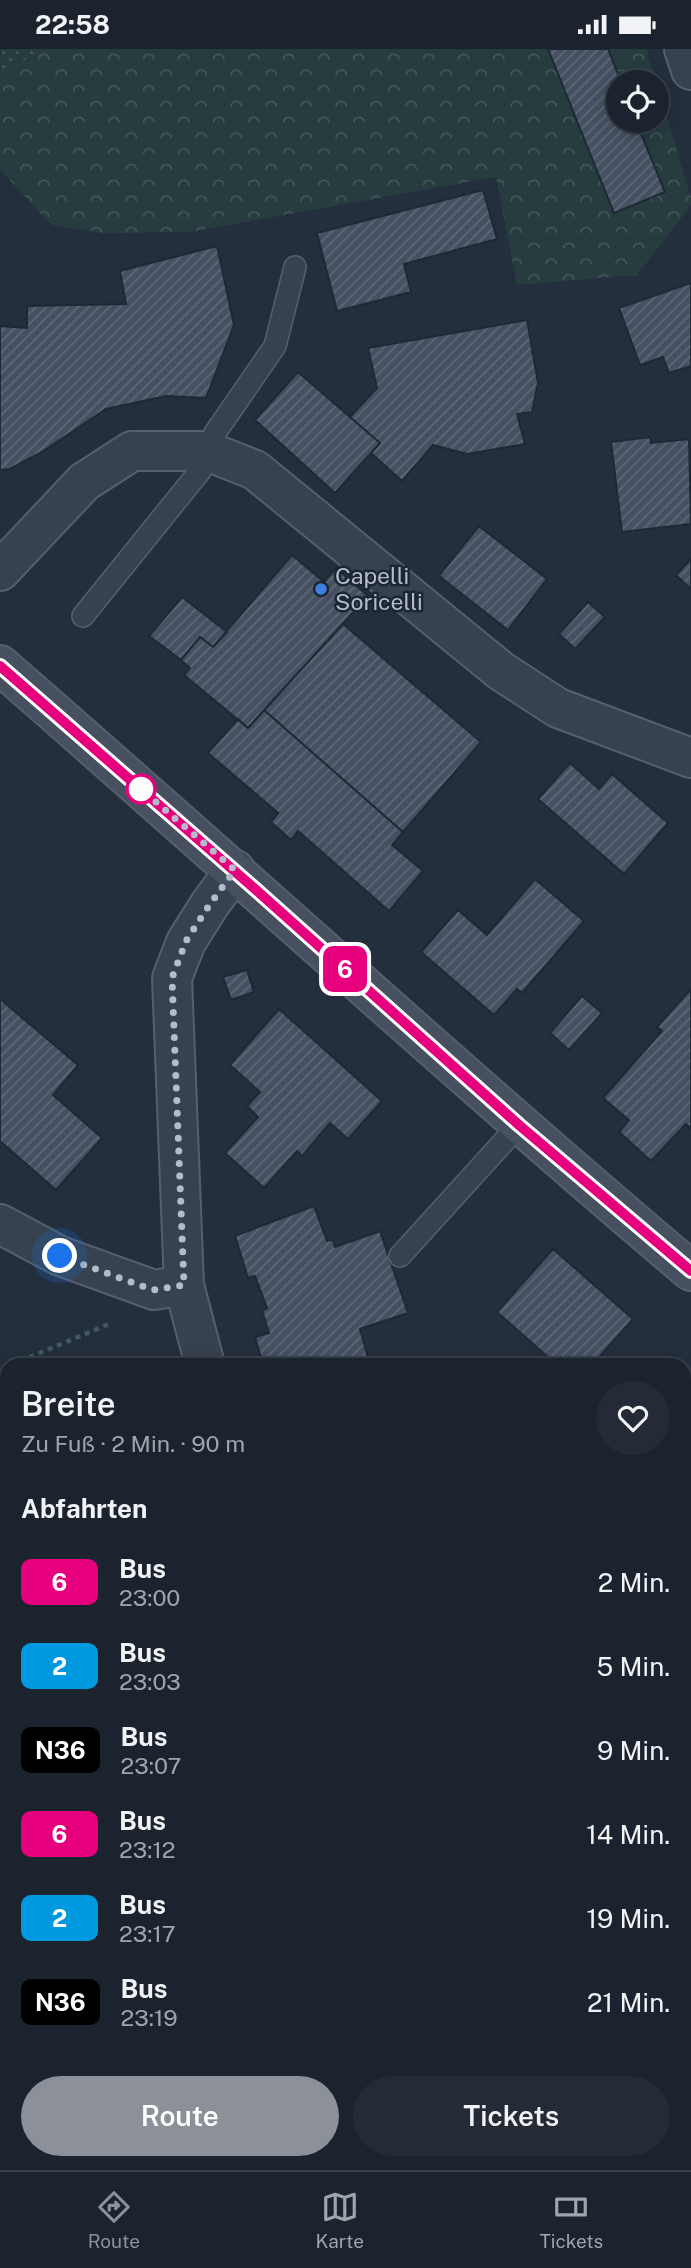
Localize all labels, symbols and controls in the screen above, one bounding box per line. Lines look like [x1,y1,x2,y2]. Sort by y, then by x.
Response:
text: 22:58 [35,9,110,40]
map controls [606,70,669,133]
button: locate [606,70,669,133]
place label: Capelli Soricelli [335,562,423,615]
marker: Capelli Soricelli [313,581,329,597]
unlabelled marker [126,774,156,804]
line badge: 6 [322,946,368,992]
text: 6 [337,955,353,983]
your location [42,1238,77,1273]
button: heart [596,1381,670,1455]
text: Breite [21,1385,116,1423]
text: Zu Fuß · 2 Min. · 90 m [21,1430,245,1457]
text: Abfahrten [21,1493,147,1524]
text: Bus [119,1553,166,1584]
text: 2 Min. [598,1567,670,1598]
text: 6 [52,1568,67,1596]
text: 23:00 [119,1584,180,1611]
text: Bus [119,1637,166,1668]
text: 5 Min. [597,1651,670,1682]
text: 2 [52,1652,67,1680]
text: 23:03 [119,1668,181,1695]
text: Bus [121,1721,168,1752]
text: 9 Min. [597,1735,670,1766]
text: N36 [35,1736,86,1764]
text: 23:07 [121,1752,181,1779]
text: Bus [119,1805,166,1836]
text: 14 Min. [586,1819,670,1850]
text: 6 [52,1820,67,1848]
text: 23:12 [119,1836,175,1863]
text: Bus [119,1889,166,1920]
text: 19 Min. [586,1903,670,1934]
text: 2 [52,1904,67,1932]
text: 23:17 [119,1920,176,1947]
text: Bus [121,1973,168,2004]
text: 21 Min. [587,1987,670,2018]
text: N36 [35,1988,86,2016]
text: 23:19 [121,2004,178,2031]
button: Route [21,2076,339,2156]
button: Tickets [353,2076,670,2156]
tab: Route [88,2188,140,2252]
tab: Karte [316,2188,364,2252]
tab: Tickets [539,2188,603,2252]

